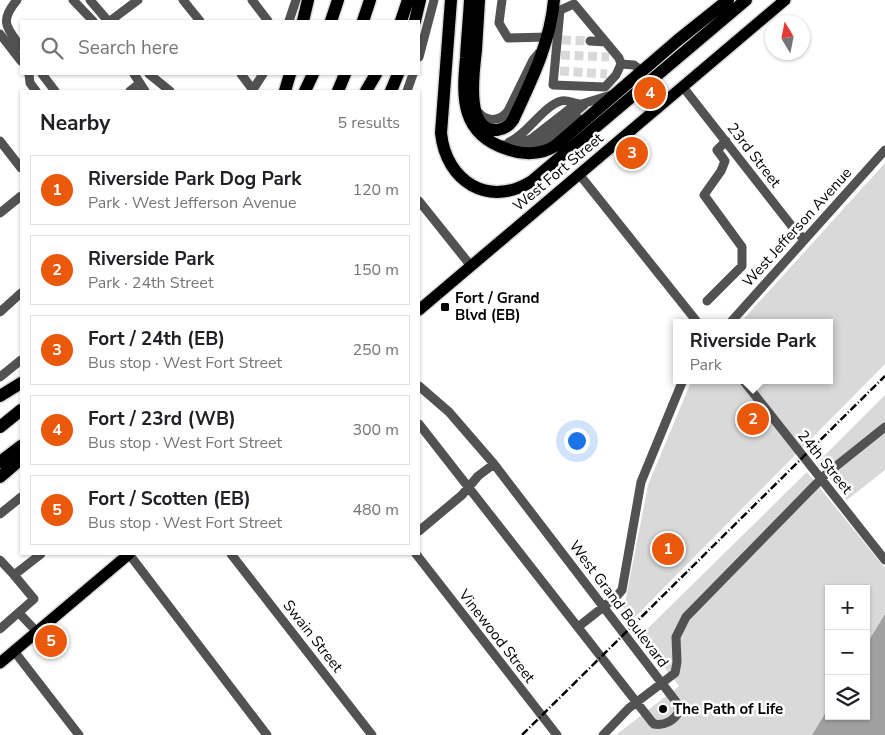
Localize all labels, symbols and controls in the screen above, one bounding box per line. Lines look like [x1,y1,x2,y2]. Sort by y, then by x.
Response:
north arrow [765,15,810,60]
search box [20,20,420,75]
icon: search [38,34,66,62]
text: Search here [78,35,179,61]
pin: 4 [634,74,666,112]
text: Nearby [40,109,110,137]
text: 5 results [338,112,400,134]
street label: 23rd Street [722,119,786,192]
street label: West Fort Street [509,128,608,216]
pin: 3 [616,134,648,172]
street label: West Jefferson Avenue [738,163,856,291]
text: Riverside Park Dog Park [88,166,301,192]
text: 1 [52,179,62,201]
text: 120 m [352,179,399,201]
text: Park · West Jefferson Avenue [88,192,297,214]
text: Riverside Park [88,246,214,272]
text: 2 [52,259,62,281]
text: 150 m [352,259,399,281]
text: Park · 24th Street [88,272,213,294]
place label: Fort / Grand Blvd (EB) [455,288,539,325]
marker: Fort / Grand Blvd (EB) [439,301,451,313]
popup [673,319,833,384]
text: Fort / 24th (EB) [88,326,225,352]
text: Riverside Park [690,328,816,354]
text: 3 [52,339,62,361]
text: 250 m [352,339,399,361]
text: Bus stop · West Fort Street [88,352,282,374]
text: Park [690,354,722,376]
pin: 2 [737,400,769,438]
text: Fort / 23rd (WB) [88,406,236,432]
text: 4 [52,419,62,441]
text: 300 m [352,419,399,441]
street label: 24th Street [793,426,857,499]
your location [564,428,590,454]
text: Bus stop · West Fort Street [88,432,282,454]
text: Fort / Scotten (EB) [88,486,251,512]
text: 5 [52,499,62,521]
text: 480 m [352,499,399,521]
text: Bus stop · West Fort Street [88,512,282,534]
pin: 1 [652,530,684,568]
street label: West Grand Boulevard [565,537,673,671]
street label: Vinewood Street [454,585,540,687]
map controls [825,585,870,720]
button: + [825,585,870,630]
street label: Swain Street [279,596,348,677]
pin: 5 [35,622,67,660]
button: − [825,630,870,675]
button: layers [825,675,870,720]
place label: The Path of Life [673,699,783,719]
marker: The Path of Life [657,703,669,715]

